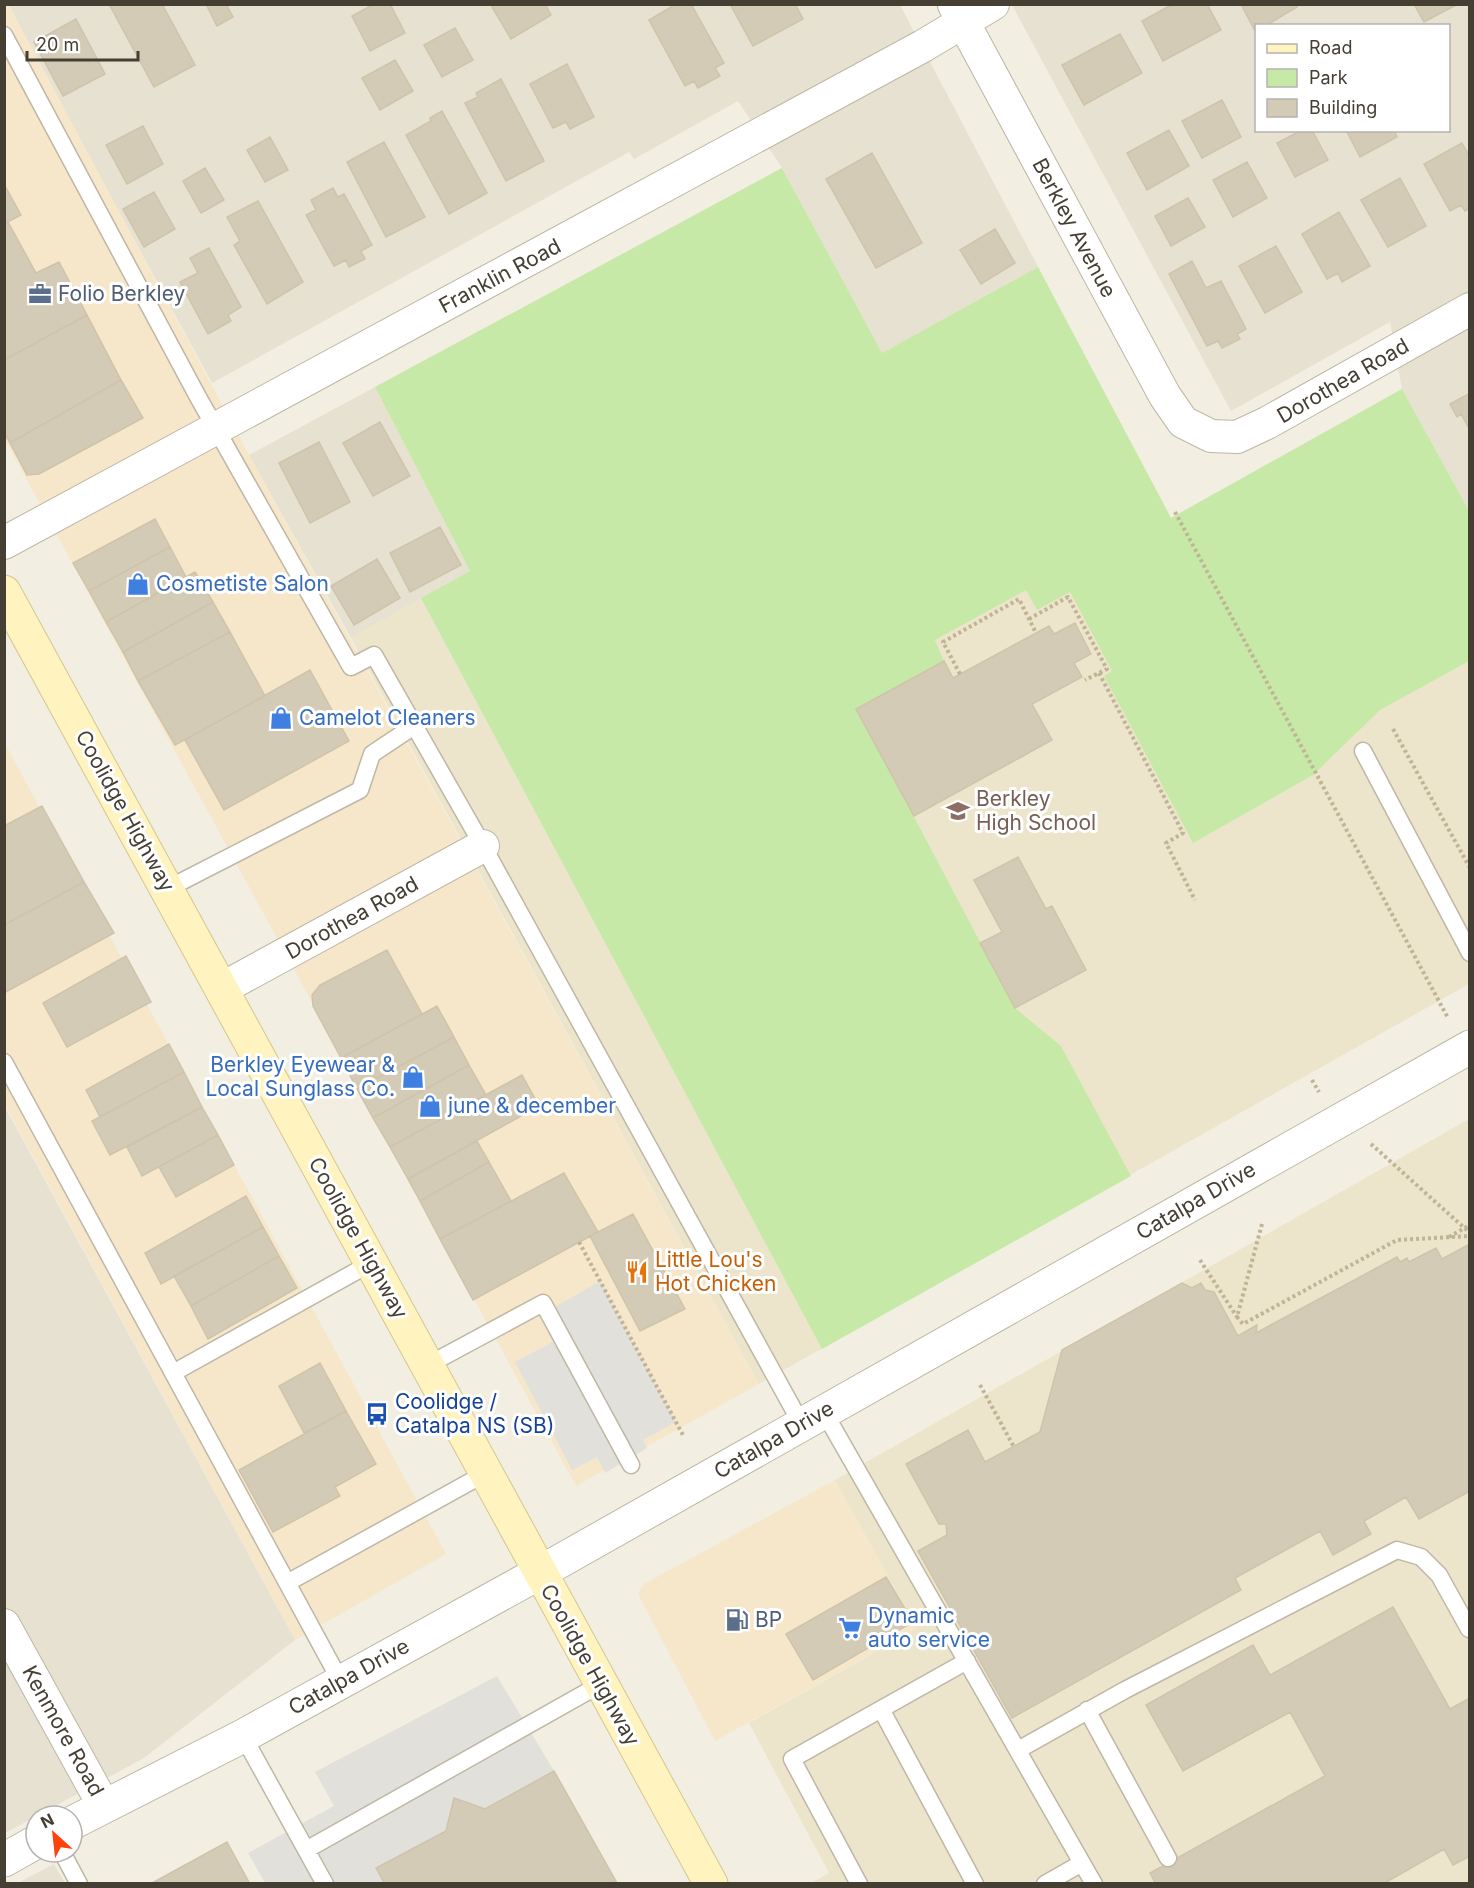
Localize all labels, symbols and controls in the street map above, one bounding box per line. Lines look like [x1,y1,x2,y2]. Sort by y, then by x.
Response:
scale bar [27,24,138,62]
legend [1255,24,1450,132]
text: 20 m [36,34,79,55]
text: Road [1309,37,1352,58]
text: Park [1309,67,1348,88]
text: Building [1309,97,1377,118]
street label: Berkley Avenue [1027,154,1122,302]
street label: Franklin Road [434,233,565,318]
office icon: Folio Berkley [27,281,53,307]
place label: Folio Berkley [58,281,185,306]
street label: Dorothea Road [1272,333,1413,428]
shop icon: Cosmetiste Salon [125,571,151,597]
place label: Cosmetiste Salon [156,571,329,596]
shop icon: Camelot Cleaners [268,705,294,731]
place label: Camelot Cleaners [299,705,476,730]
street label: Coolidge Highway [71,726,180,896]
place label: Berkley High School [976,786,1096,835]
school or university icon: Berkley High School [945,798,971,824]
street label: Dorothea Road [281,871,423,964]
place label: Berkley Eyewear & Local Sunglass Co. [205,1052,395,1101]
shop icon: Berkley Eyewear & Local Sunglass Co. [400,1064,426,1090]
shop icon: june & december [417,1093,443,1119]
place label: june & december [447,1093,616,1118]
street label: Coolidge Highway [304,1153,413,1323]
street label: Catalpa Drive [1132,1156,1260,1245]
place label: Little Lou's Hot Chicken [655,1247,777,1296]
restaurant icon: Little Lou's Hot Chicken [624,1259,650,1285]
place label: Coolidge / Catalpa NS (SB) [395,1389,554,1438]
street label: Catalpa Drive [710,1395,838,1484]
bus stop icon: Coolidge / Catalpa NS (SB) [364,1401,390,1427]
street label: Coolidge Highway [536,1580,645,1750]
place label: Dynamic auto service [868,1603,990,1652]
fuel station icon: BP [724,1607,750,1633]
place label: BP [755,1607,782,1632]
supermarket icon: Dynamic auto service [837,1615,863,1641]
street label: Catalpa Drive [284,1633,413,1720]
street label: Kenmore Road [17,1661,110,1800]
north arrow [24,1804,84,1864]
text: N [37,1809,57,1832]

